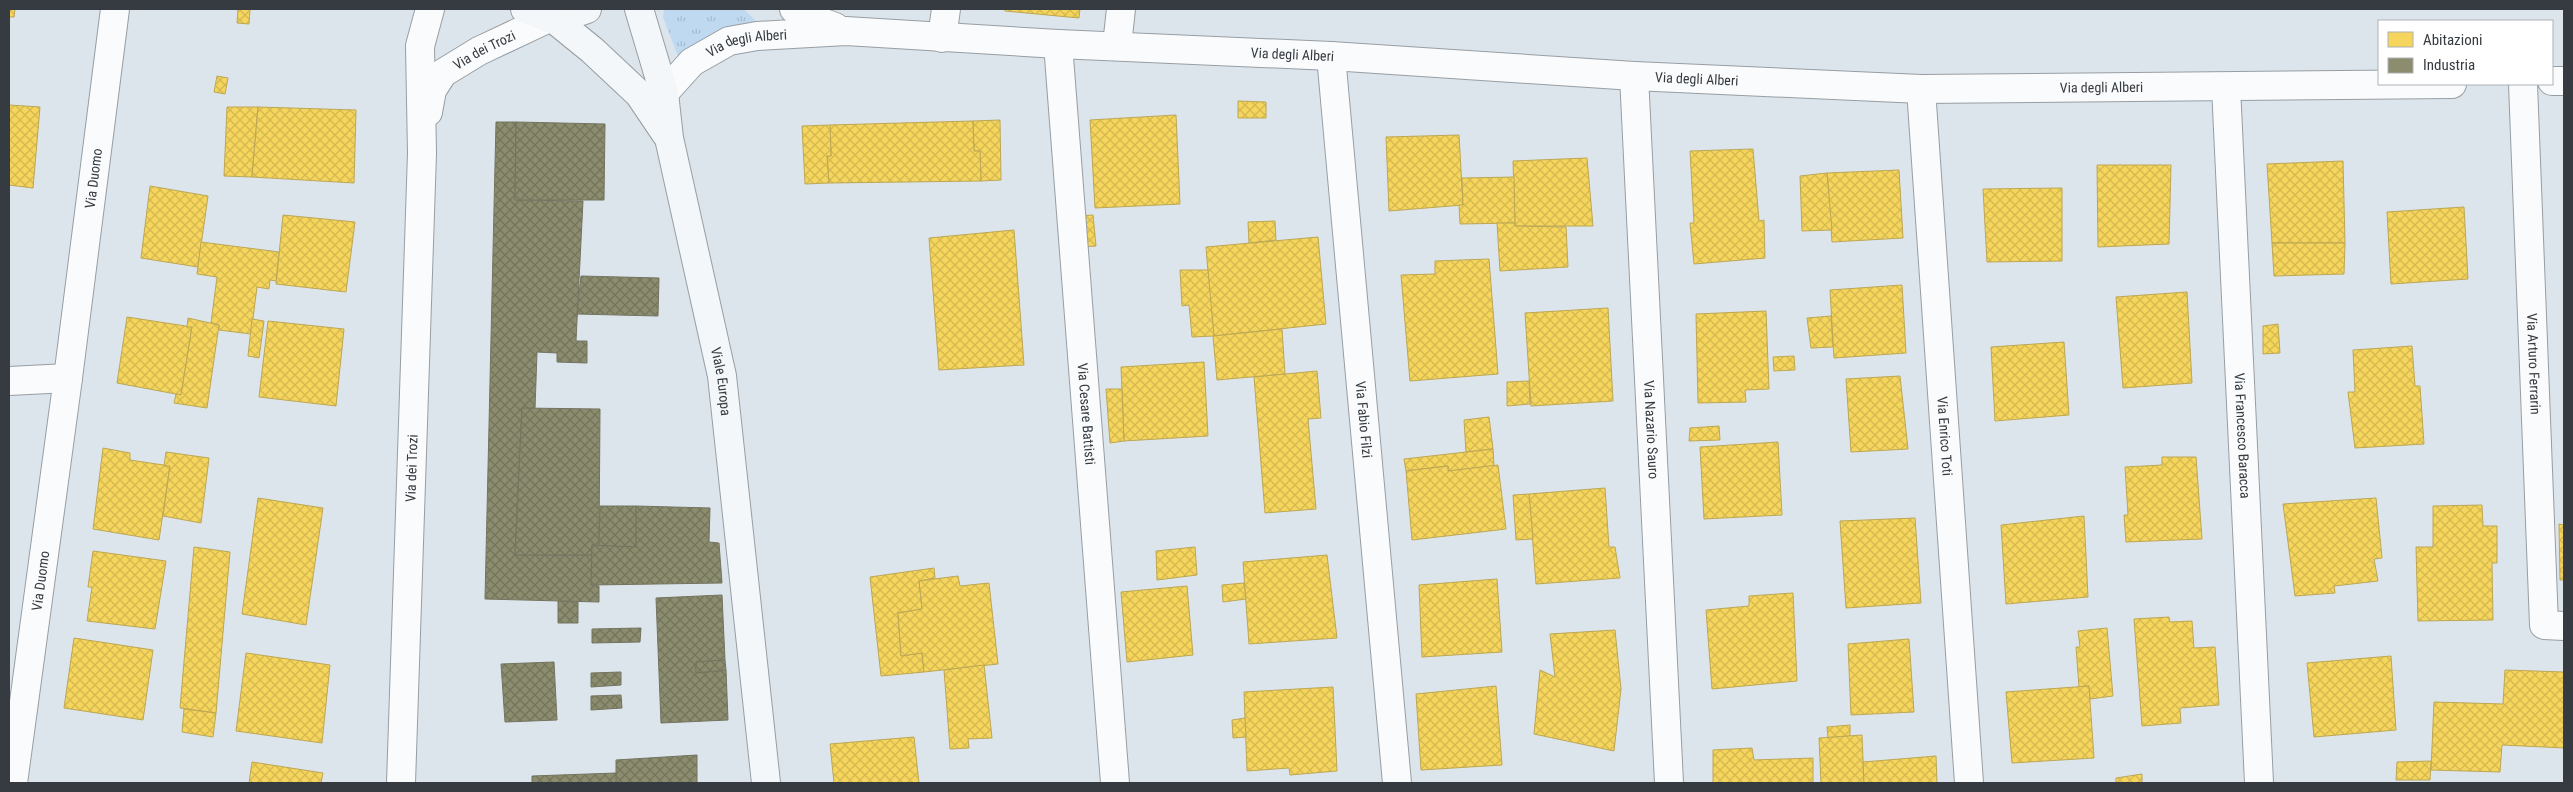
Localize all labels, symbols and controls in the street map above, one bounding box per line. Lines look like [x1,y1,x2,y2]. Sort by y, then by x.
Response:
legend [2378,20,2553,85]
street label: Via degli Alberi [703,26,787,60]
street label: Via dei Trozi [450,27,518,73]
text: Abitazioni [2423,31,2482,49]
street label: Via degli Alberi [1250,44,1335,64]
text: Industria [2423,56,2475,74]
street label: Via degli Alberi [1655,69,1739,89]
street label: Via degli Alberi [2060,79,2143,96]
street label: Via Duomo [82,147,105,209]
street label: Via Arturo Ferrarin [2524,313,2544,415]
street label: Viale Europa [708,346,734,416]
street label: Via Cesare Battisti [1075,362,1098,465]
street label: Via Francesco Baracca [2232,372,2254,499]
street label: Via Fabio Filzi [1353,380,1375,459]
street label: Via Nazario Sauro [1641,380,1662,479]
street label: Via Enrico Toti [1934,396,1956,476]
street label: Via dei Trozi [402,434,421,502]
street label: Via Duomo [28,550,52,612]

